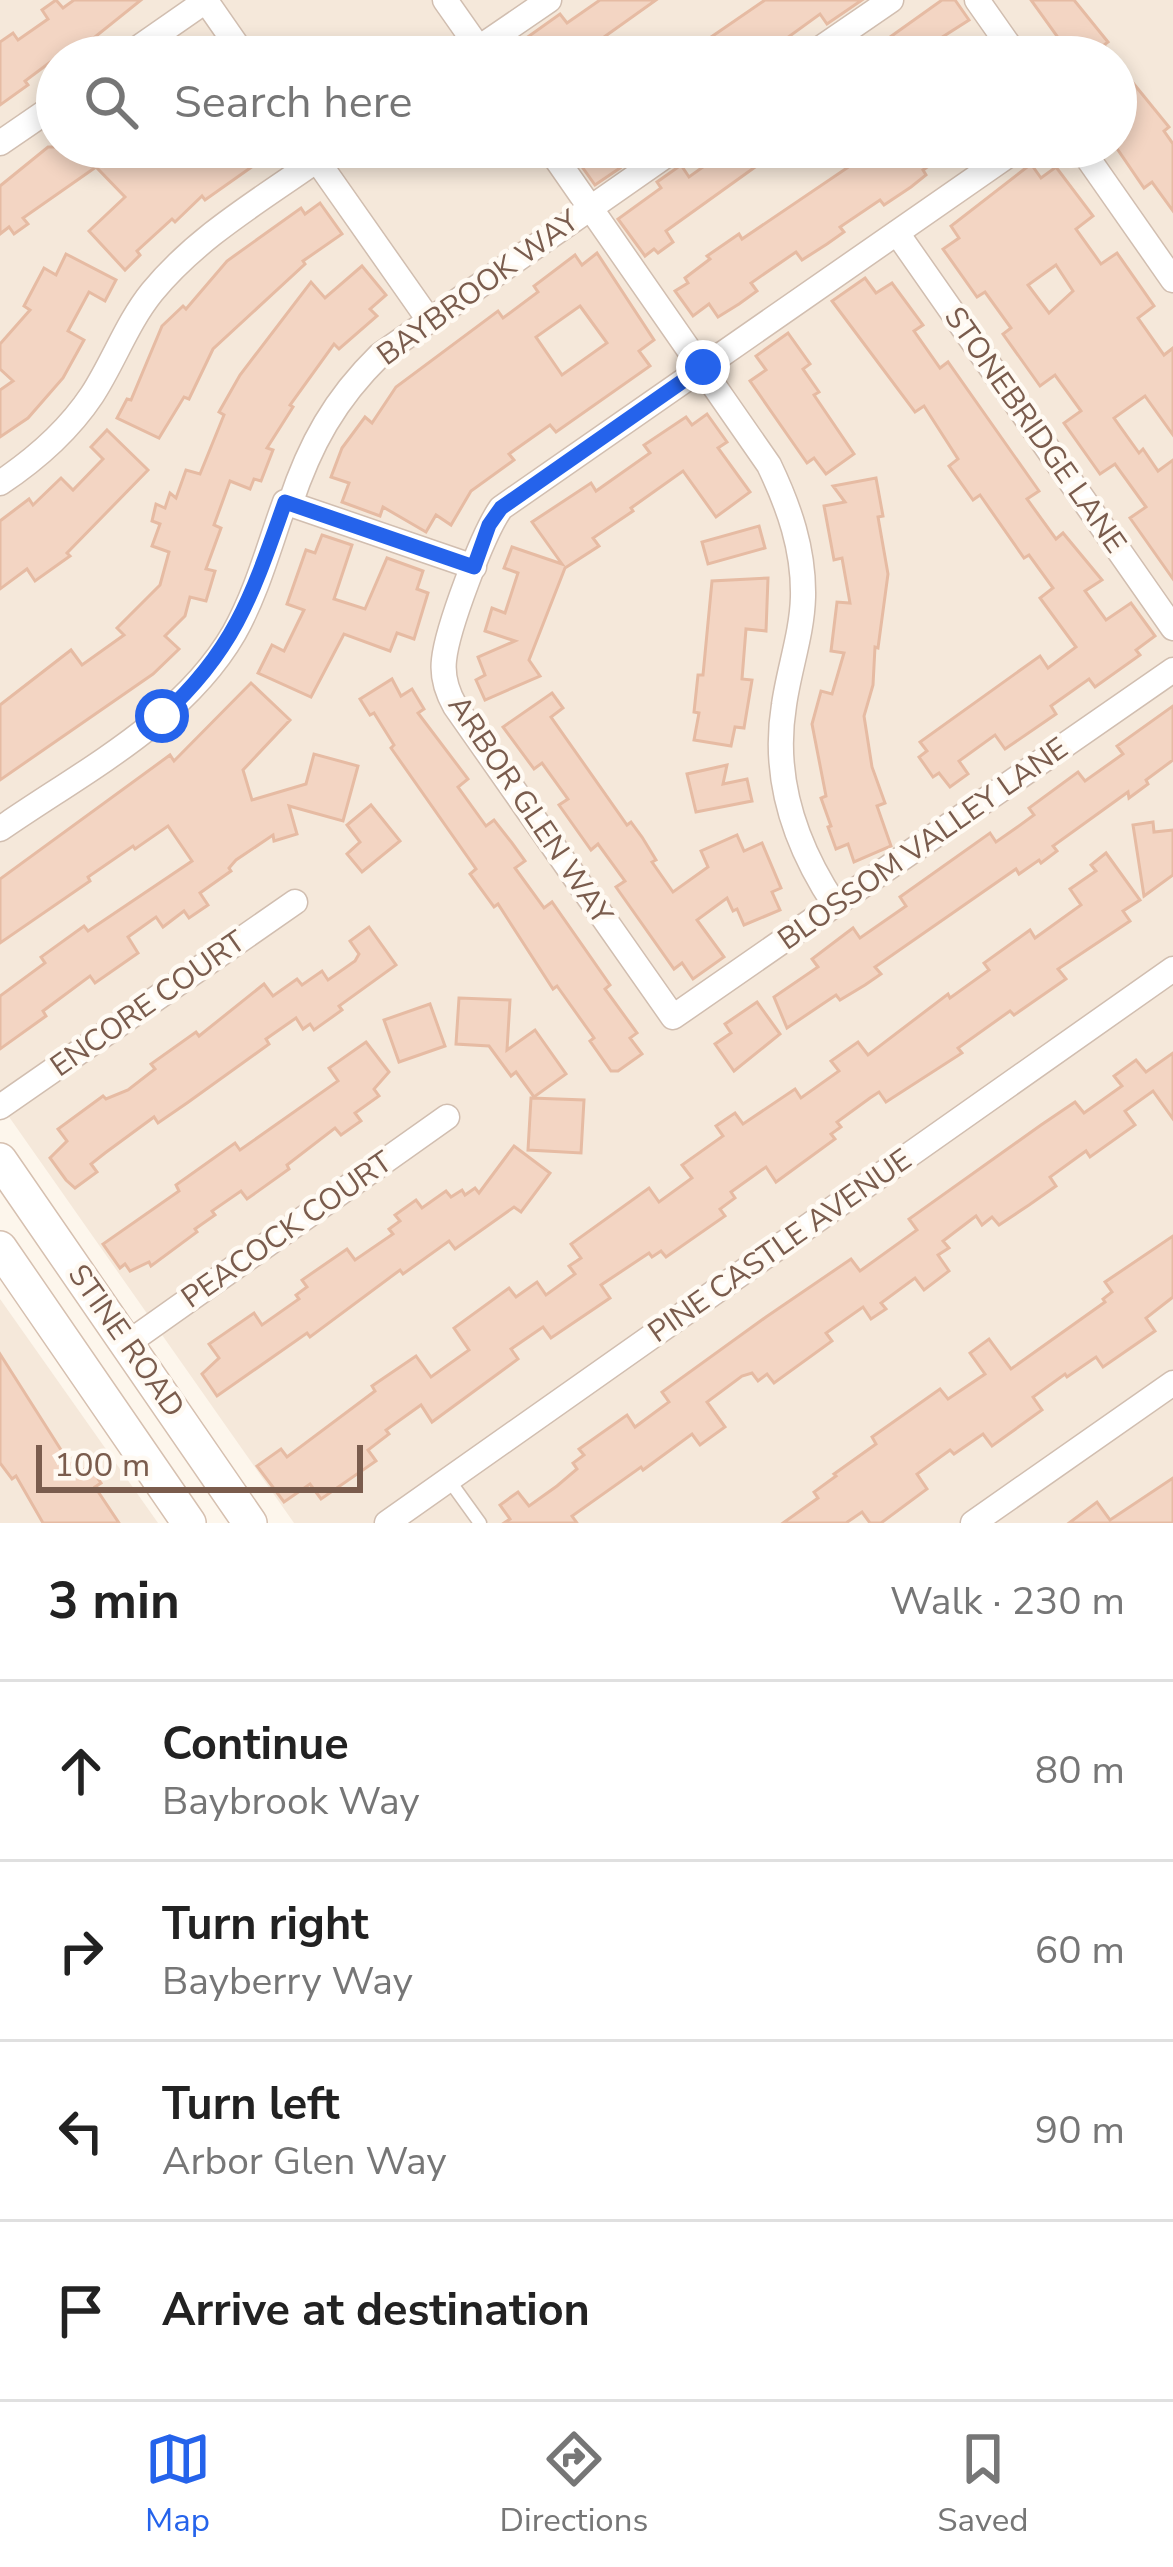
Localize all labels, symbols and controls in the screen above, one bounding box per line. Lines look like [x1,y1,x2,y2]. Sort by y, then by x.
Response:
search box [36,36,1137,168]
icon: search [78,69,144,135]
text: Search here [174,72,413,133]
street label: BAYBROOK WAY [369,200,588,375]
street label: STONEBRIDGE LANE [934,299,1136,561]
route end [676,340,730,394]
street label: ARBOR GLEN WAY [438,688,622,933]
route start [135,689,189,743]
street label: BLOSSOM VALLEY LANE [770,728,1076,960]
street label: ENCORE COURT [42,921,254,1087]
street label: PINE CASTLE AVENUE [640,1139,920,1353]
street label: PEACOCK COURT [173,1142,401,1318]
street label: STINE ROAD [58,1256,194,1426]
scale bar [36,1439,363,1492]
text: 100 m [54,1443,150,1488]
text: 3 min [48,1566,180,1636]
text: Walk · 230 m [890,1575,1125,1628]
text: Continue [162,1714,349,1775]
icon: ahead [48,1738,114,1804]
text: 80 m [1035,1744,1125,1797]
text: Baybrook Way [162,1775,419,1828]
text: Turn right [162,1894,369,1955]
icon: right [48,1918,114,1984]
text: 60 m [1035,1924,1125,1977]
text: Bayberry Way [162,1955,413,2008]
text: Turn left [162,2074,340,2135]
icon: left [48,2098,114,2164]
text: 90 m [1035,2104,1125,2157]
text: Arbor Glen Way [162,2135,447,2188]
icon: arrive [48,2278,114,2344]
text: Arrive at destination [162,2280,590,2341]
tab: Map [145,2426,211,2543]
tab: Directions [500,2426,648,2543]
tab: Saved [937,2426,1028,2543]

